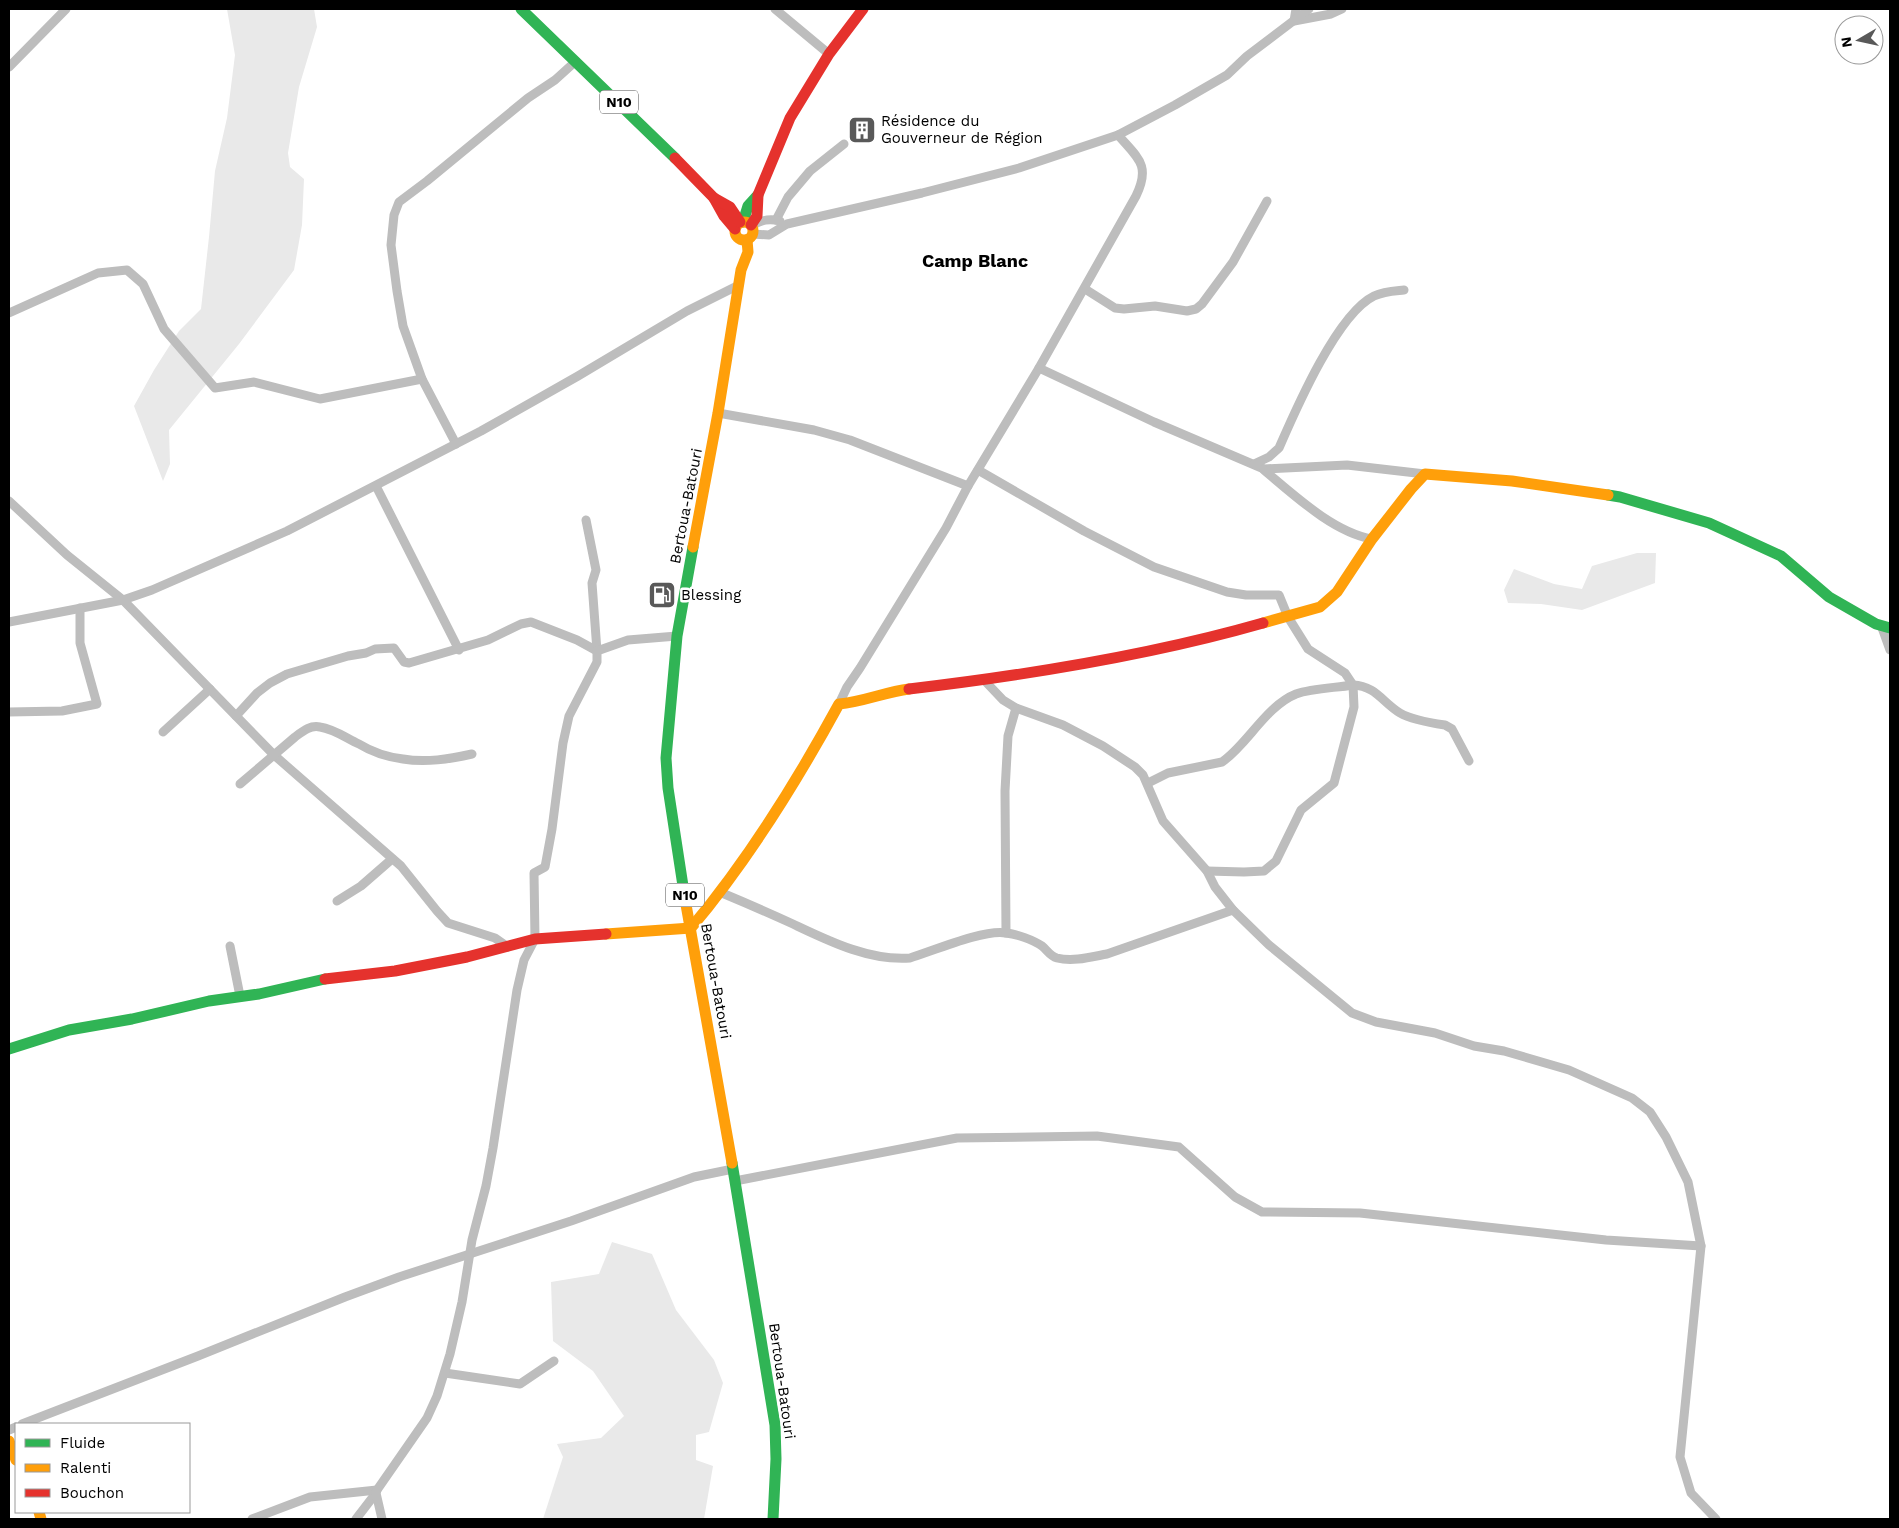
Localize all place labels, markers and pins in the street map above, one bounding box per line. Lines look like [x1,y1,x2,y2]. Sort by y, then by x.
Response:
place label: Résidence du Gouverneur de Région [881,112,1043,147]
building icon: Résidence du Gouverneur de Région [847,115,877,145]
fuel station icon: Blessing [647,580,677,610]
place label: Blessing [681,586,741,604]

